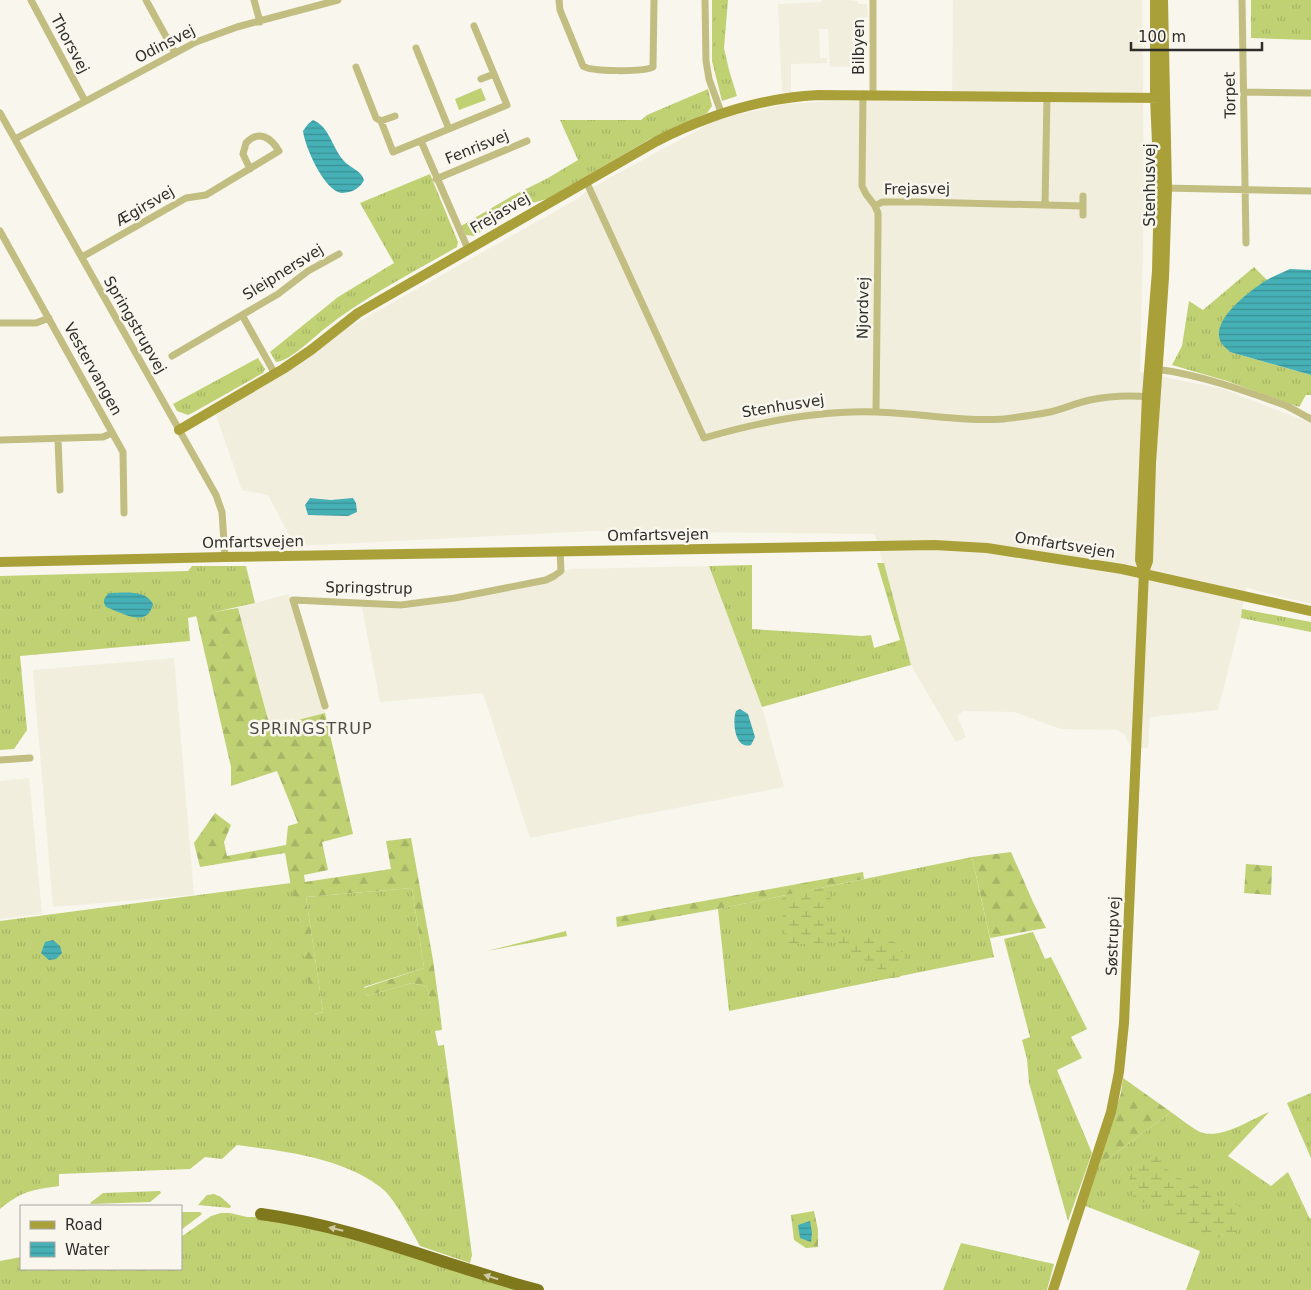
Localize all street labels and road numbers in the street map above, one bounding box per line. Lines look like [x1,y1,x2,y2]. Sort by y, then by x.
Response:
street label: Thorsvej [47,11,93,77]
street label: Bilbyen [850,19,868,75]
street label: Odinsvej [132,21,198,67]
street label: Torpet [1221,71,1239,119]
street label: Fenrisvej [443,126,511,168]
street label: Stenhusvej [1141,143,1159,227]
street label: Frejasvej [884,179,950,199]
street label: Ægirsvej [113,182,177,230]
street label: Frejasvej [467,189,533,237]
street label: Sleipnersvej [239,240,327,304]
street label: Springstrupvej [100,273,170,377]
street label: Njordvej [853,277,873,339]
street label: Vestervangen [60,319,126,419]
street label: Stenhusvej [740,391,826,421]
street label: Omfartsvejen [607,525,709,545]
street label: Omfartsvejen [1013,528,1117,562]
street label: Omfartsvejen [202,532,304,552]
street label: Springstrup [325,578,413,598]
street label: Søstrupvej [1103,896,1123,976]

